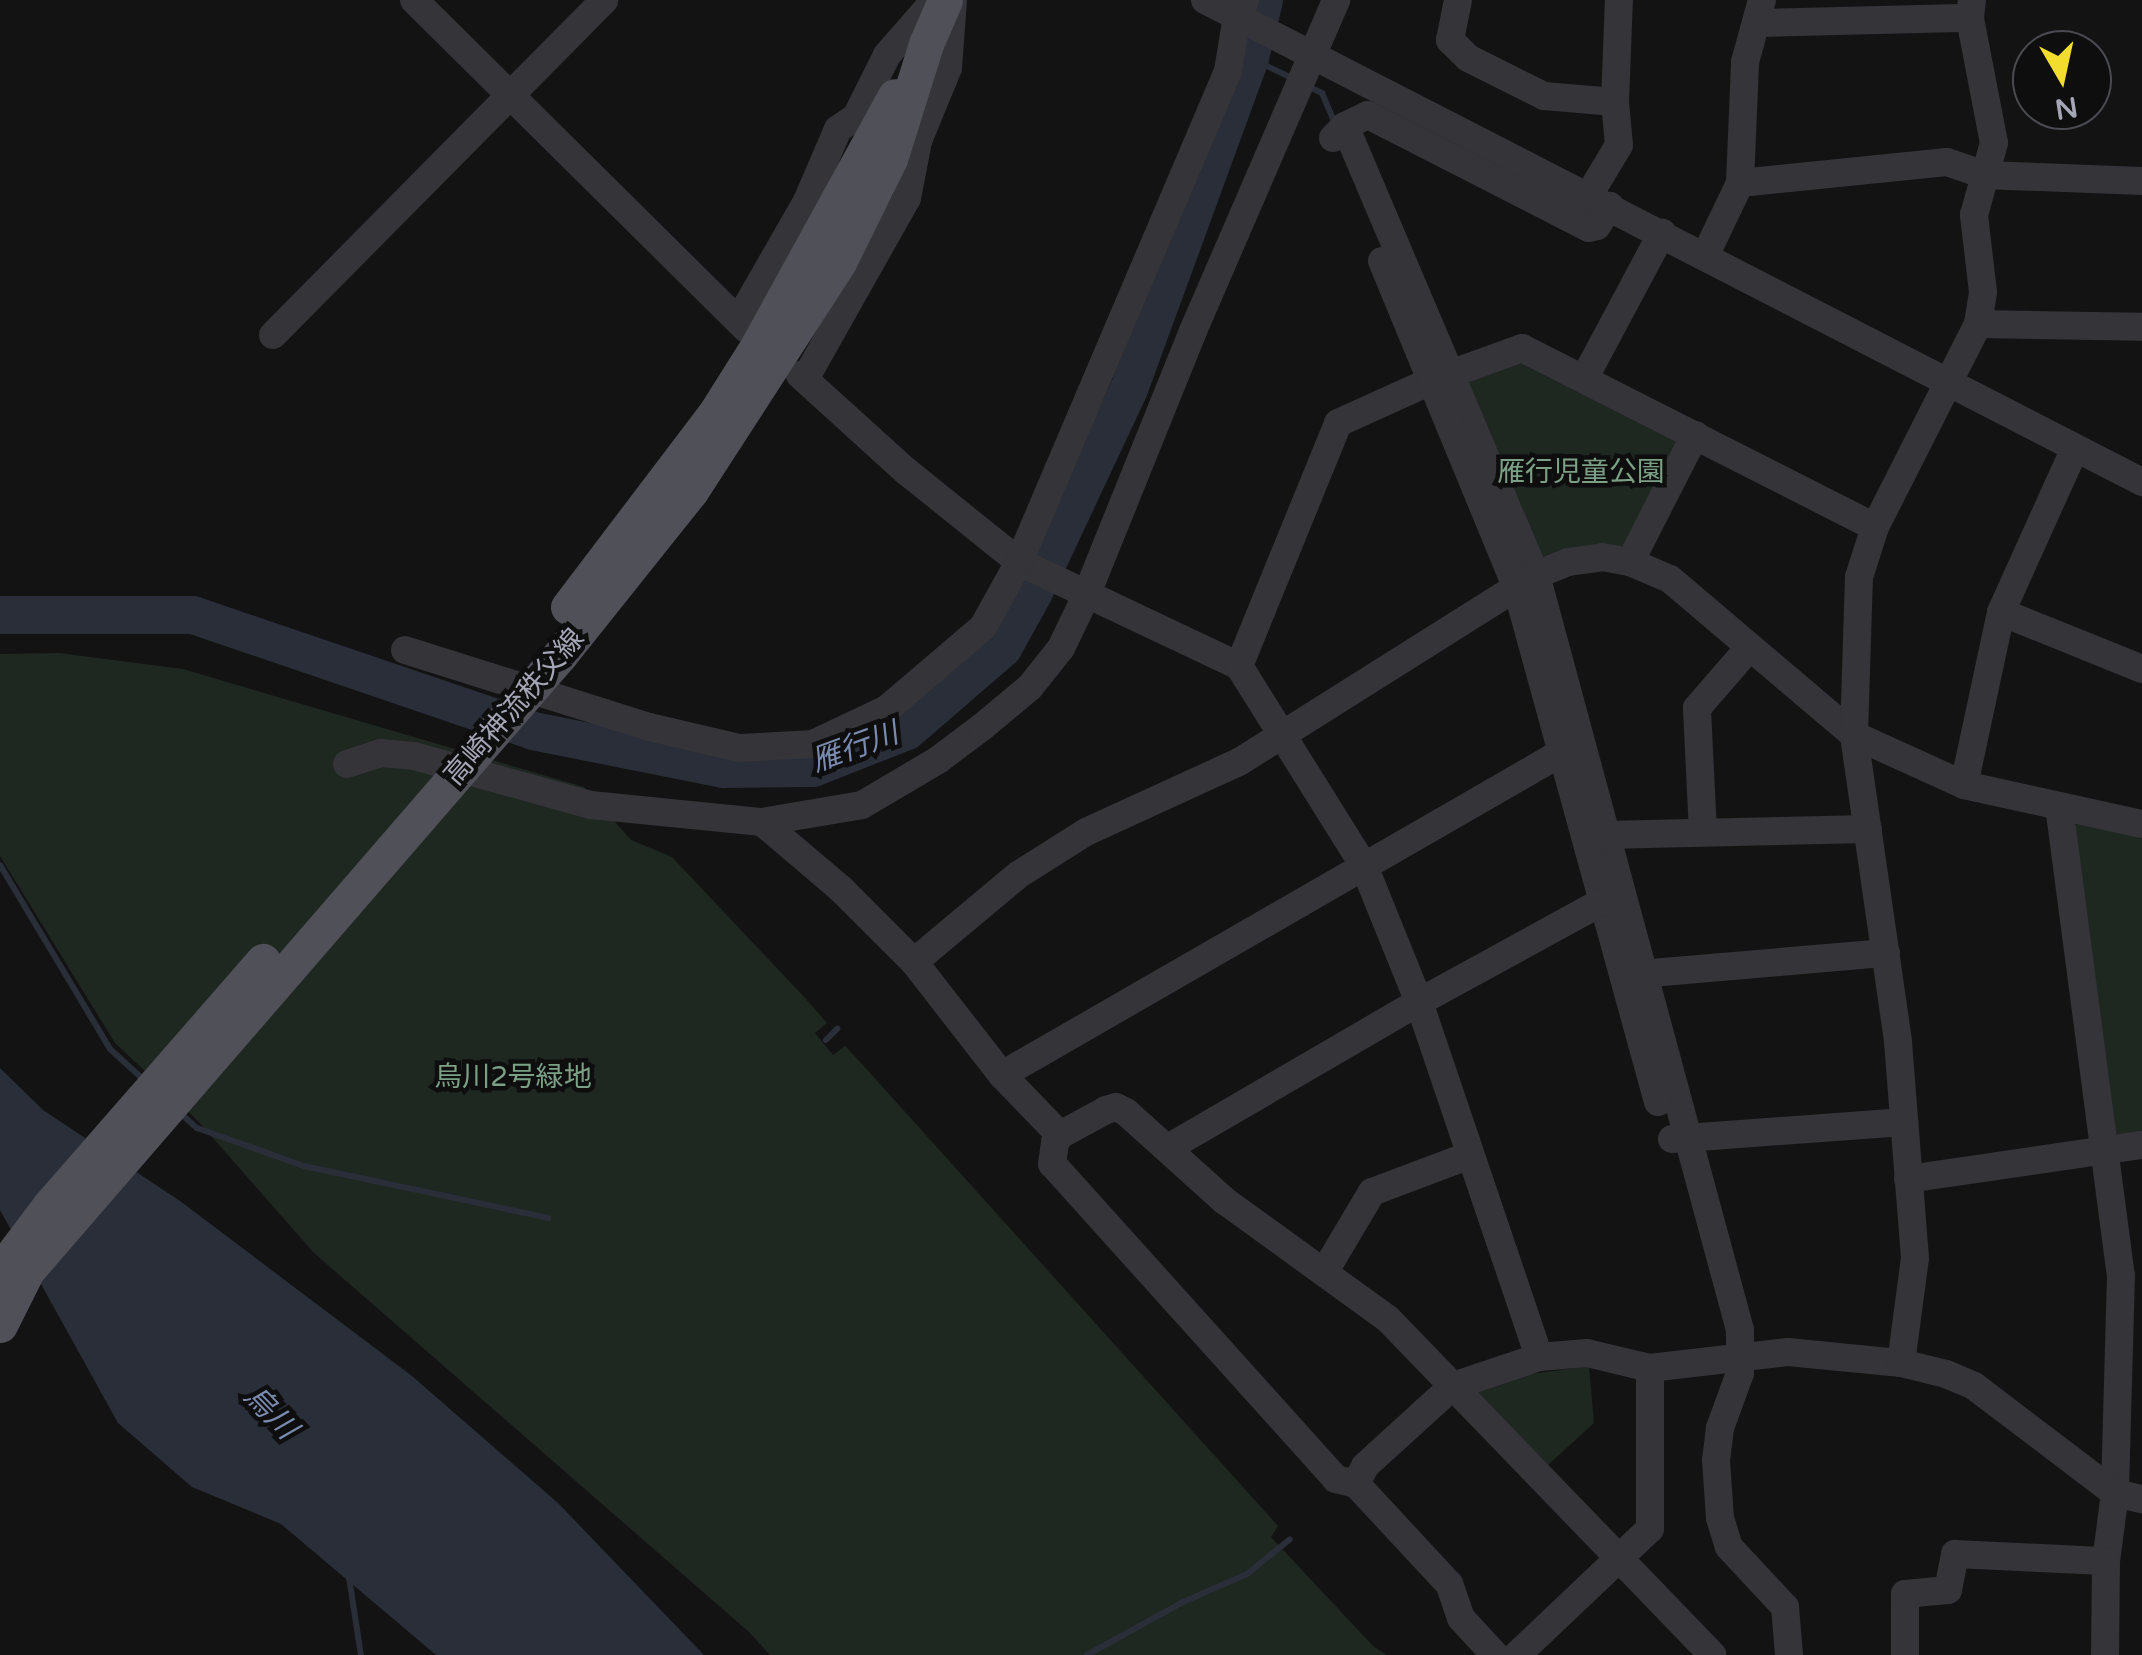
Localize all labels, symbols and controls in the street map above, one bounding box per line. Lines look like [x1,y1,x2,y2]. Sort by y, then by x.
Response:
north arrow [2012,30,2112,130]
text: N [2053,89,2080,126]
park label: 雁行児童公園 [1497,455,1665,489]
street label: 高崎神流秩父線 [437,622,591,792]
water label: 雁行川 [807,716,903,780]
park label: 烏川2号緑地 [434,1060,592,1094]
water label: 烏川 [236,1379,304,1447]

